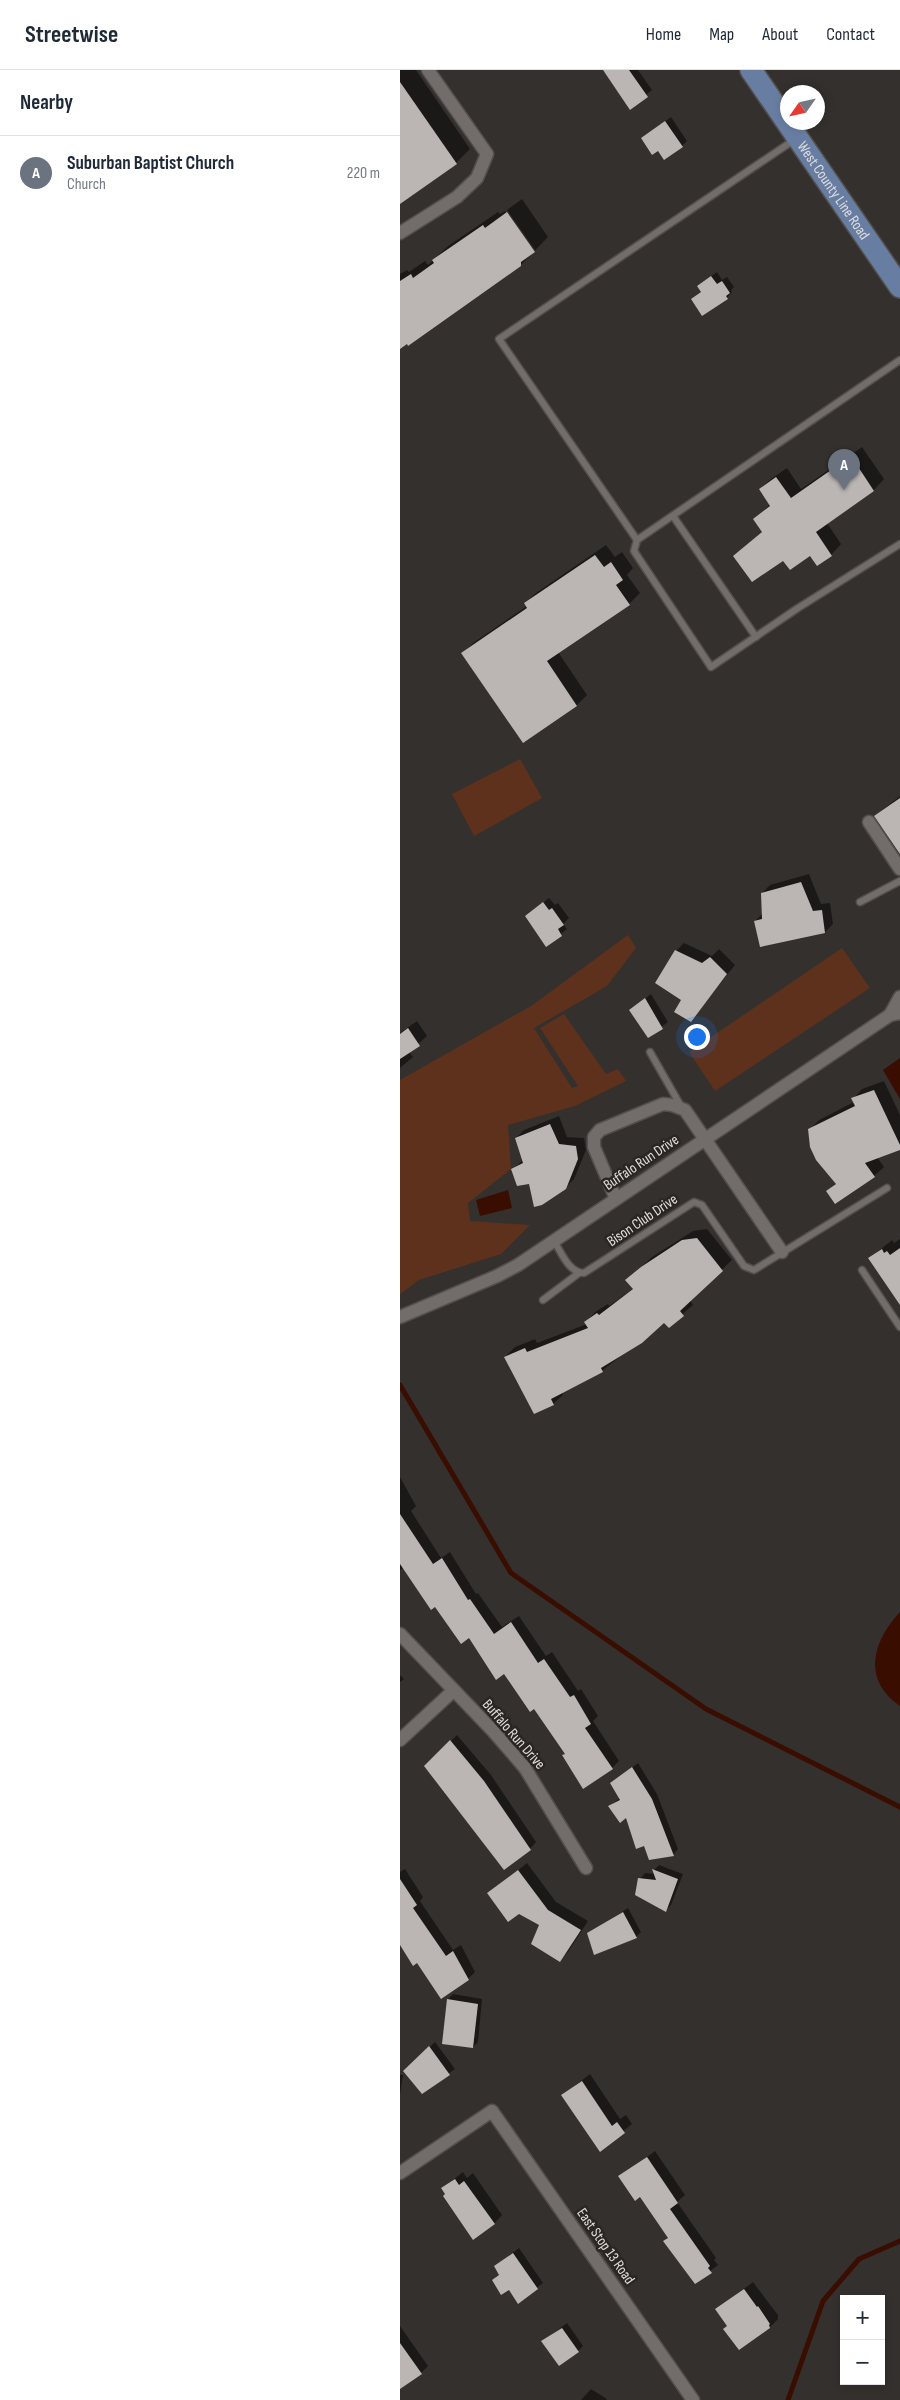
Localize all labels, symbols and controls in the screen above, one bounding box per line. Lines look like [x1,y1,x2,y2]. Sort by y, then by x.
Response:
text: Streetwise [25,20,118,49]
text: Home [646,24,681,45]
text: Map [709,24,734,45]
text: About [762,24,798,45]
text: Contact [826,24,875,45]
north arrow [780,85,825,130]
text: Nearby [20,90,73,115]
street label: West County Line Road [793,138,874,243]
text: Suburban Baptist Church [67,152,234,175]
text: A [32,164,40,183]
text: 220 m [347,164,380,183]
text: Church [67,175,106,194]
pin: A [828,449,860,490]
your location [684,1024,710,1050]
street label: Buffalo Run Drive [600,1130,683,1195]
street label: Bison Club Drive [603,1190,681,1251]
street label: Buffalo Run Drive [478,1695,549,1773]
street label: East Stop 13 Road [572,2205,639,2288]
map controls [840,2295,885,2385]
button: + [840,2295,885,2340]
button: − [840,2340,885,2385]

